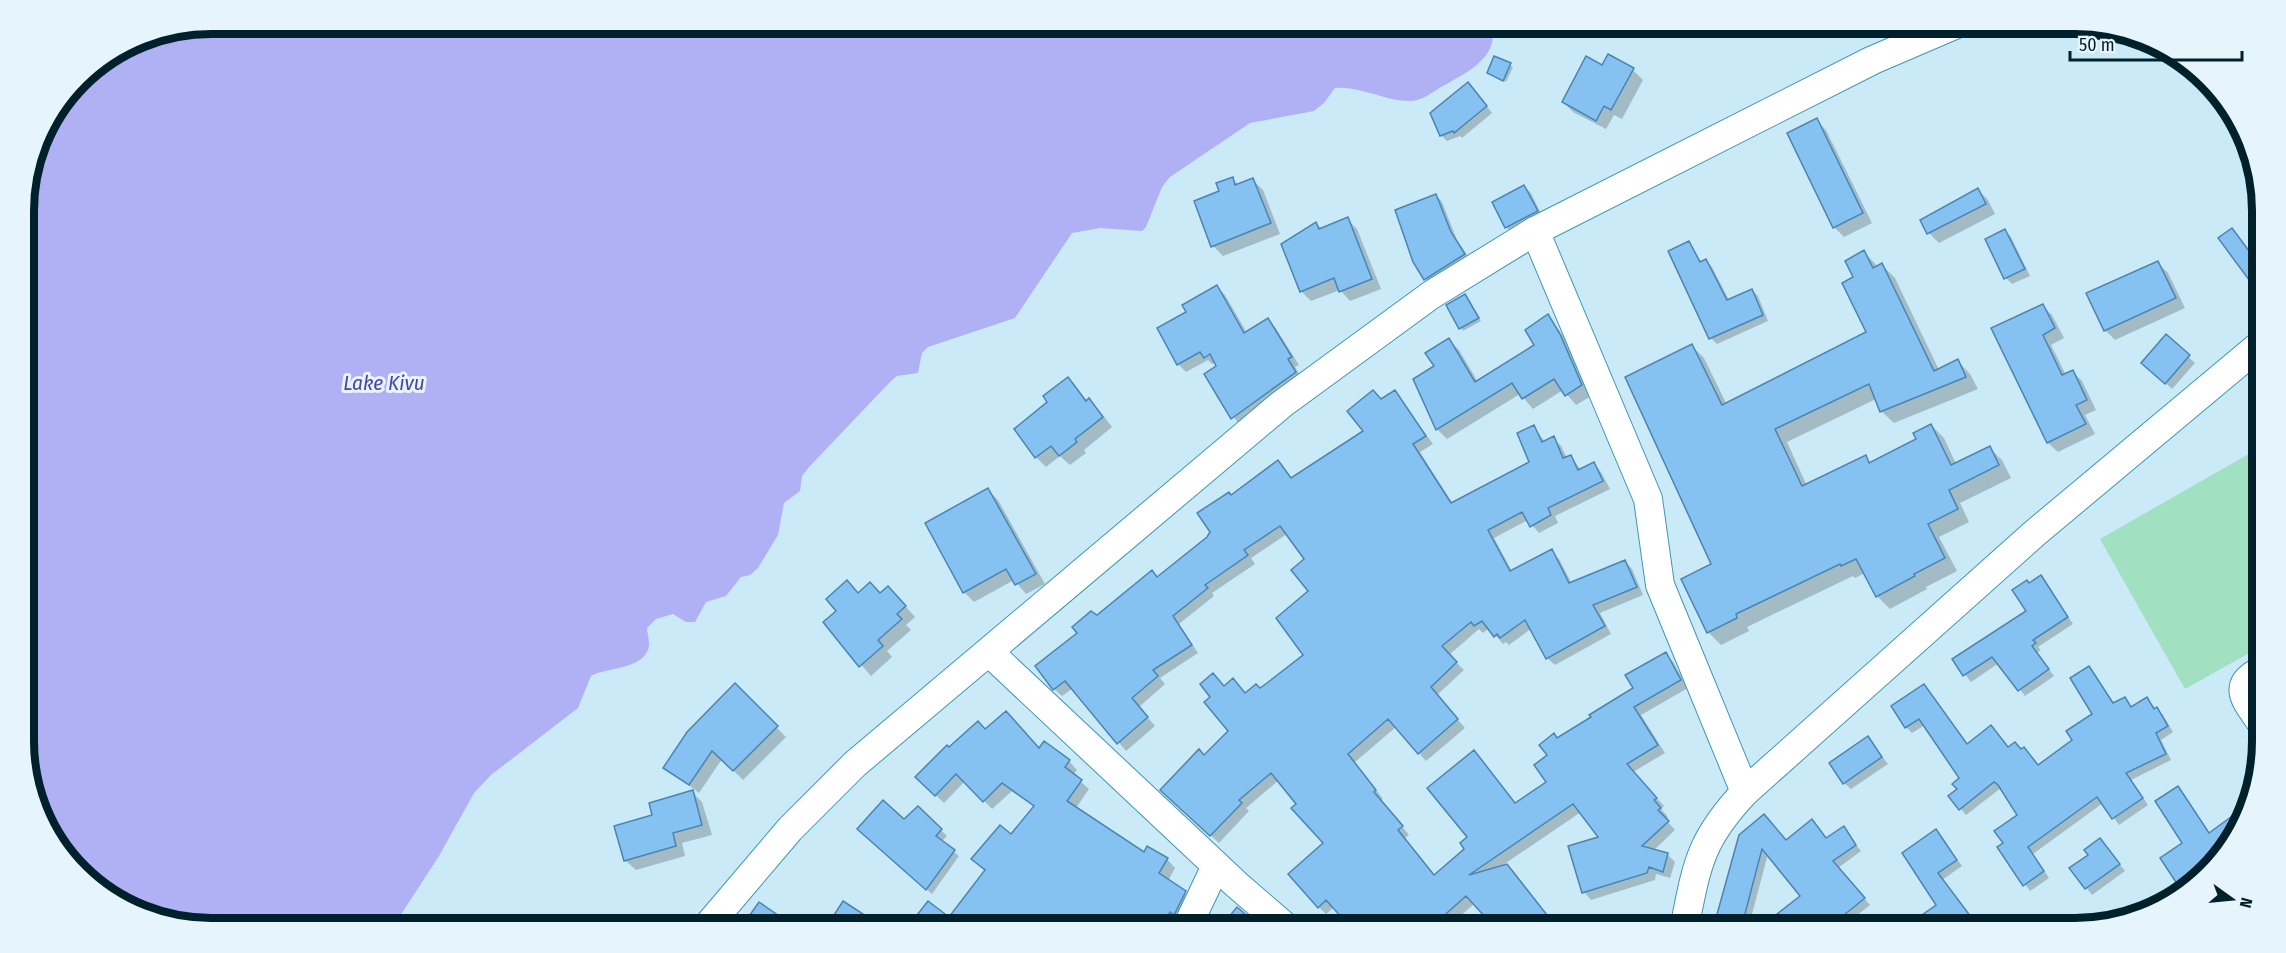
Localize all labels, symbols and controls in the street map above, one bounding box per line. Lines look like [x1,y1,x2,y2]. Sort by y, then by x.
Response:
scale bar [2070,24,2242,62]
text: 50 m [2079,34,2115,56]
water label: Lake Kivu [343,370,425,396]
north arrow [2202,869,2262,929]
text: N [2236,896,2256,910]

